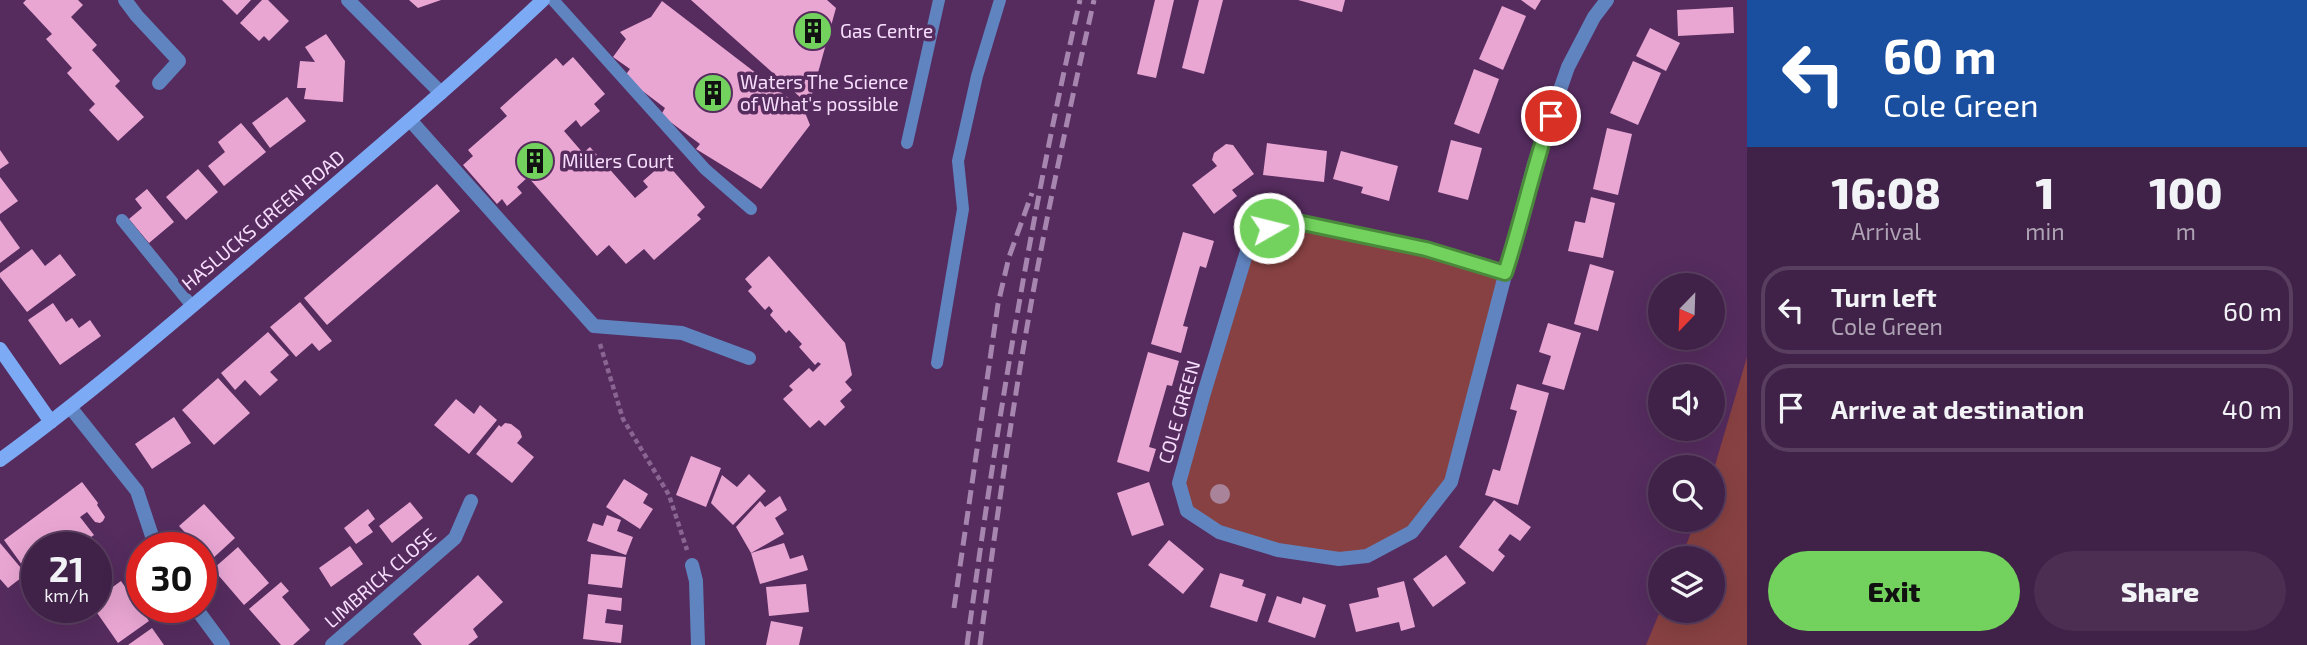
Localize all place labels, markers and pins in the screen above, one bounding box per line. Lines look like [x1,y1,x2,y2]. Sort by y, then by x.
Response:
building icon: Gas Centre [792,10,834,52]
place label: Gas Centre [840,19,933,42]
place label: Waters The Science of What's possible [740,70,909,115]
building icon: Waters The Science of What's possible [692,72,734,114]
pin [1521,86,1581,146]
building icon: Millers Court [514,140,556,182]
place label: Millers Court [562,149,674,172]

